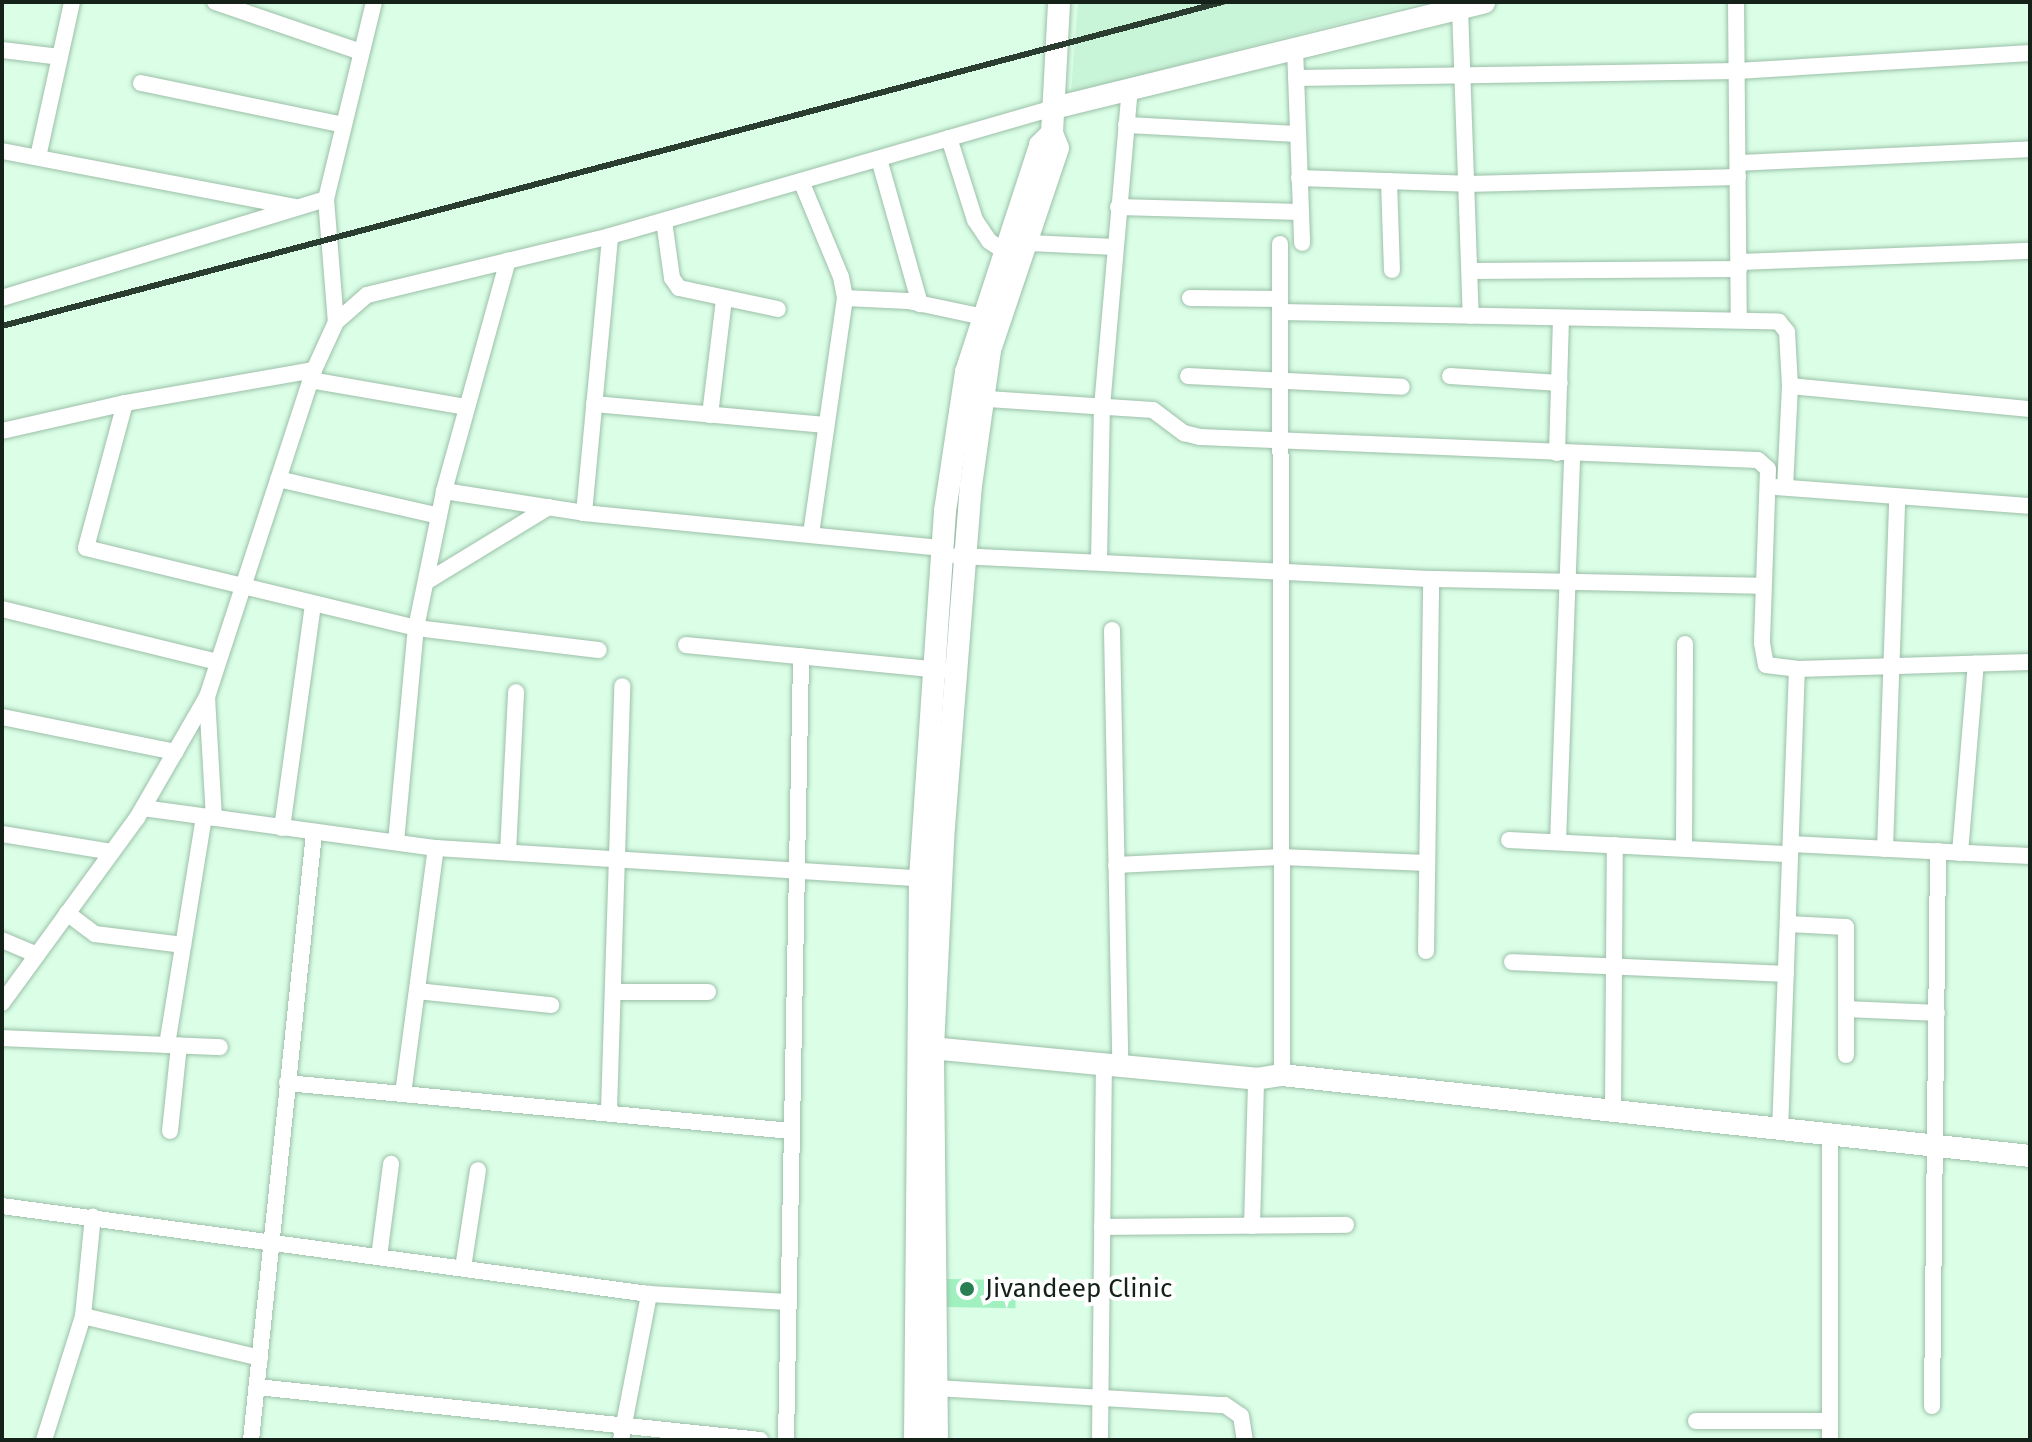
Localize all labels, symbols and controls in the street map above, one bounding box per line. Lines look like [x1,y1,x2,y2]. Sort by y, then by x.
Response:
place label: Jivandeep Clinic [985,1273,1172,1305]
marker: Jivandeep Clinic [956,1278,978,1300]

